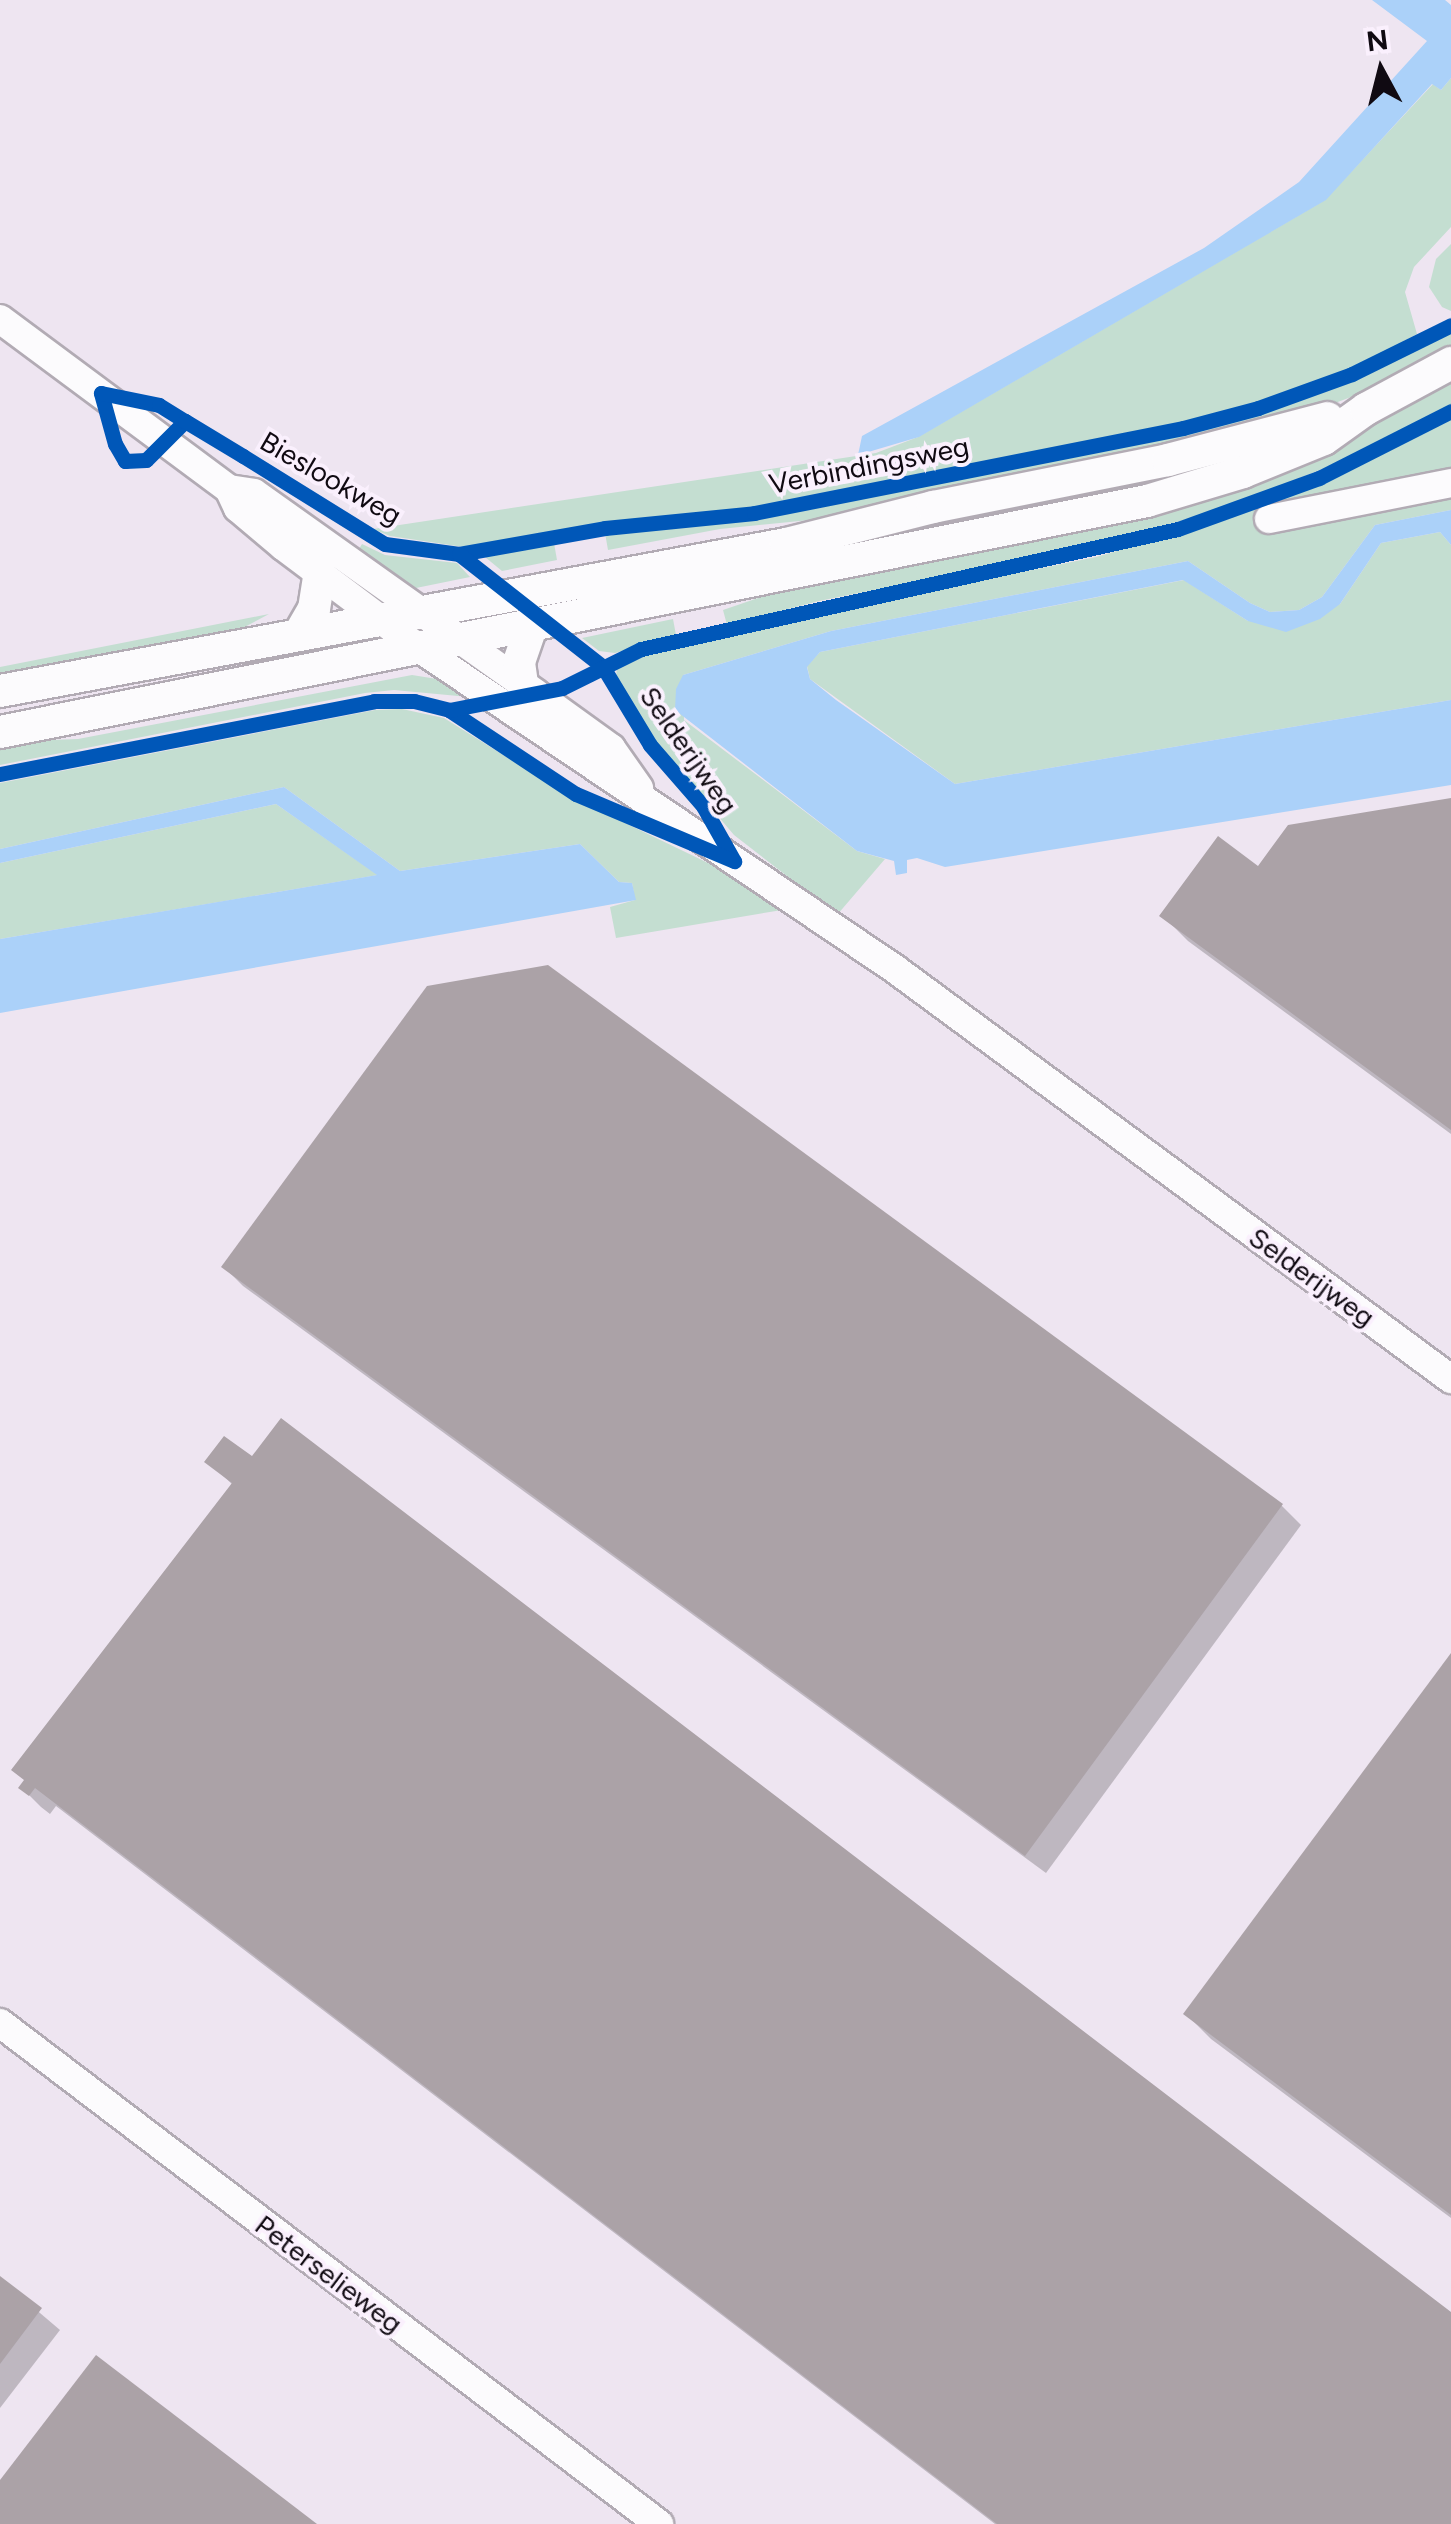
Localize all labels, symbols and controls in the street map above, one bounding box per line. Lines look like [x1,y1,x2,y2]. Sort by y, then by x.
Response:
north arrow [1331,20,1431,120]
text: N [1365,22,1390,58]
street label: Bieslookweg [254,424,408,532]
street label: Verbindingsweg [766,429,972,501]
street label: Selderijweg [633,680,745,820]
street label: Selderijweg [1243,1220,1381,1334]
street label: Peterselieweg [249,2208,409,2340]

